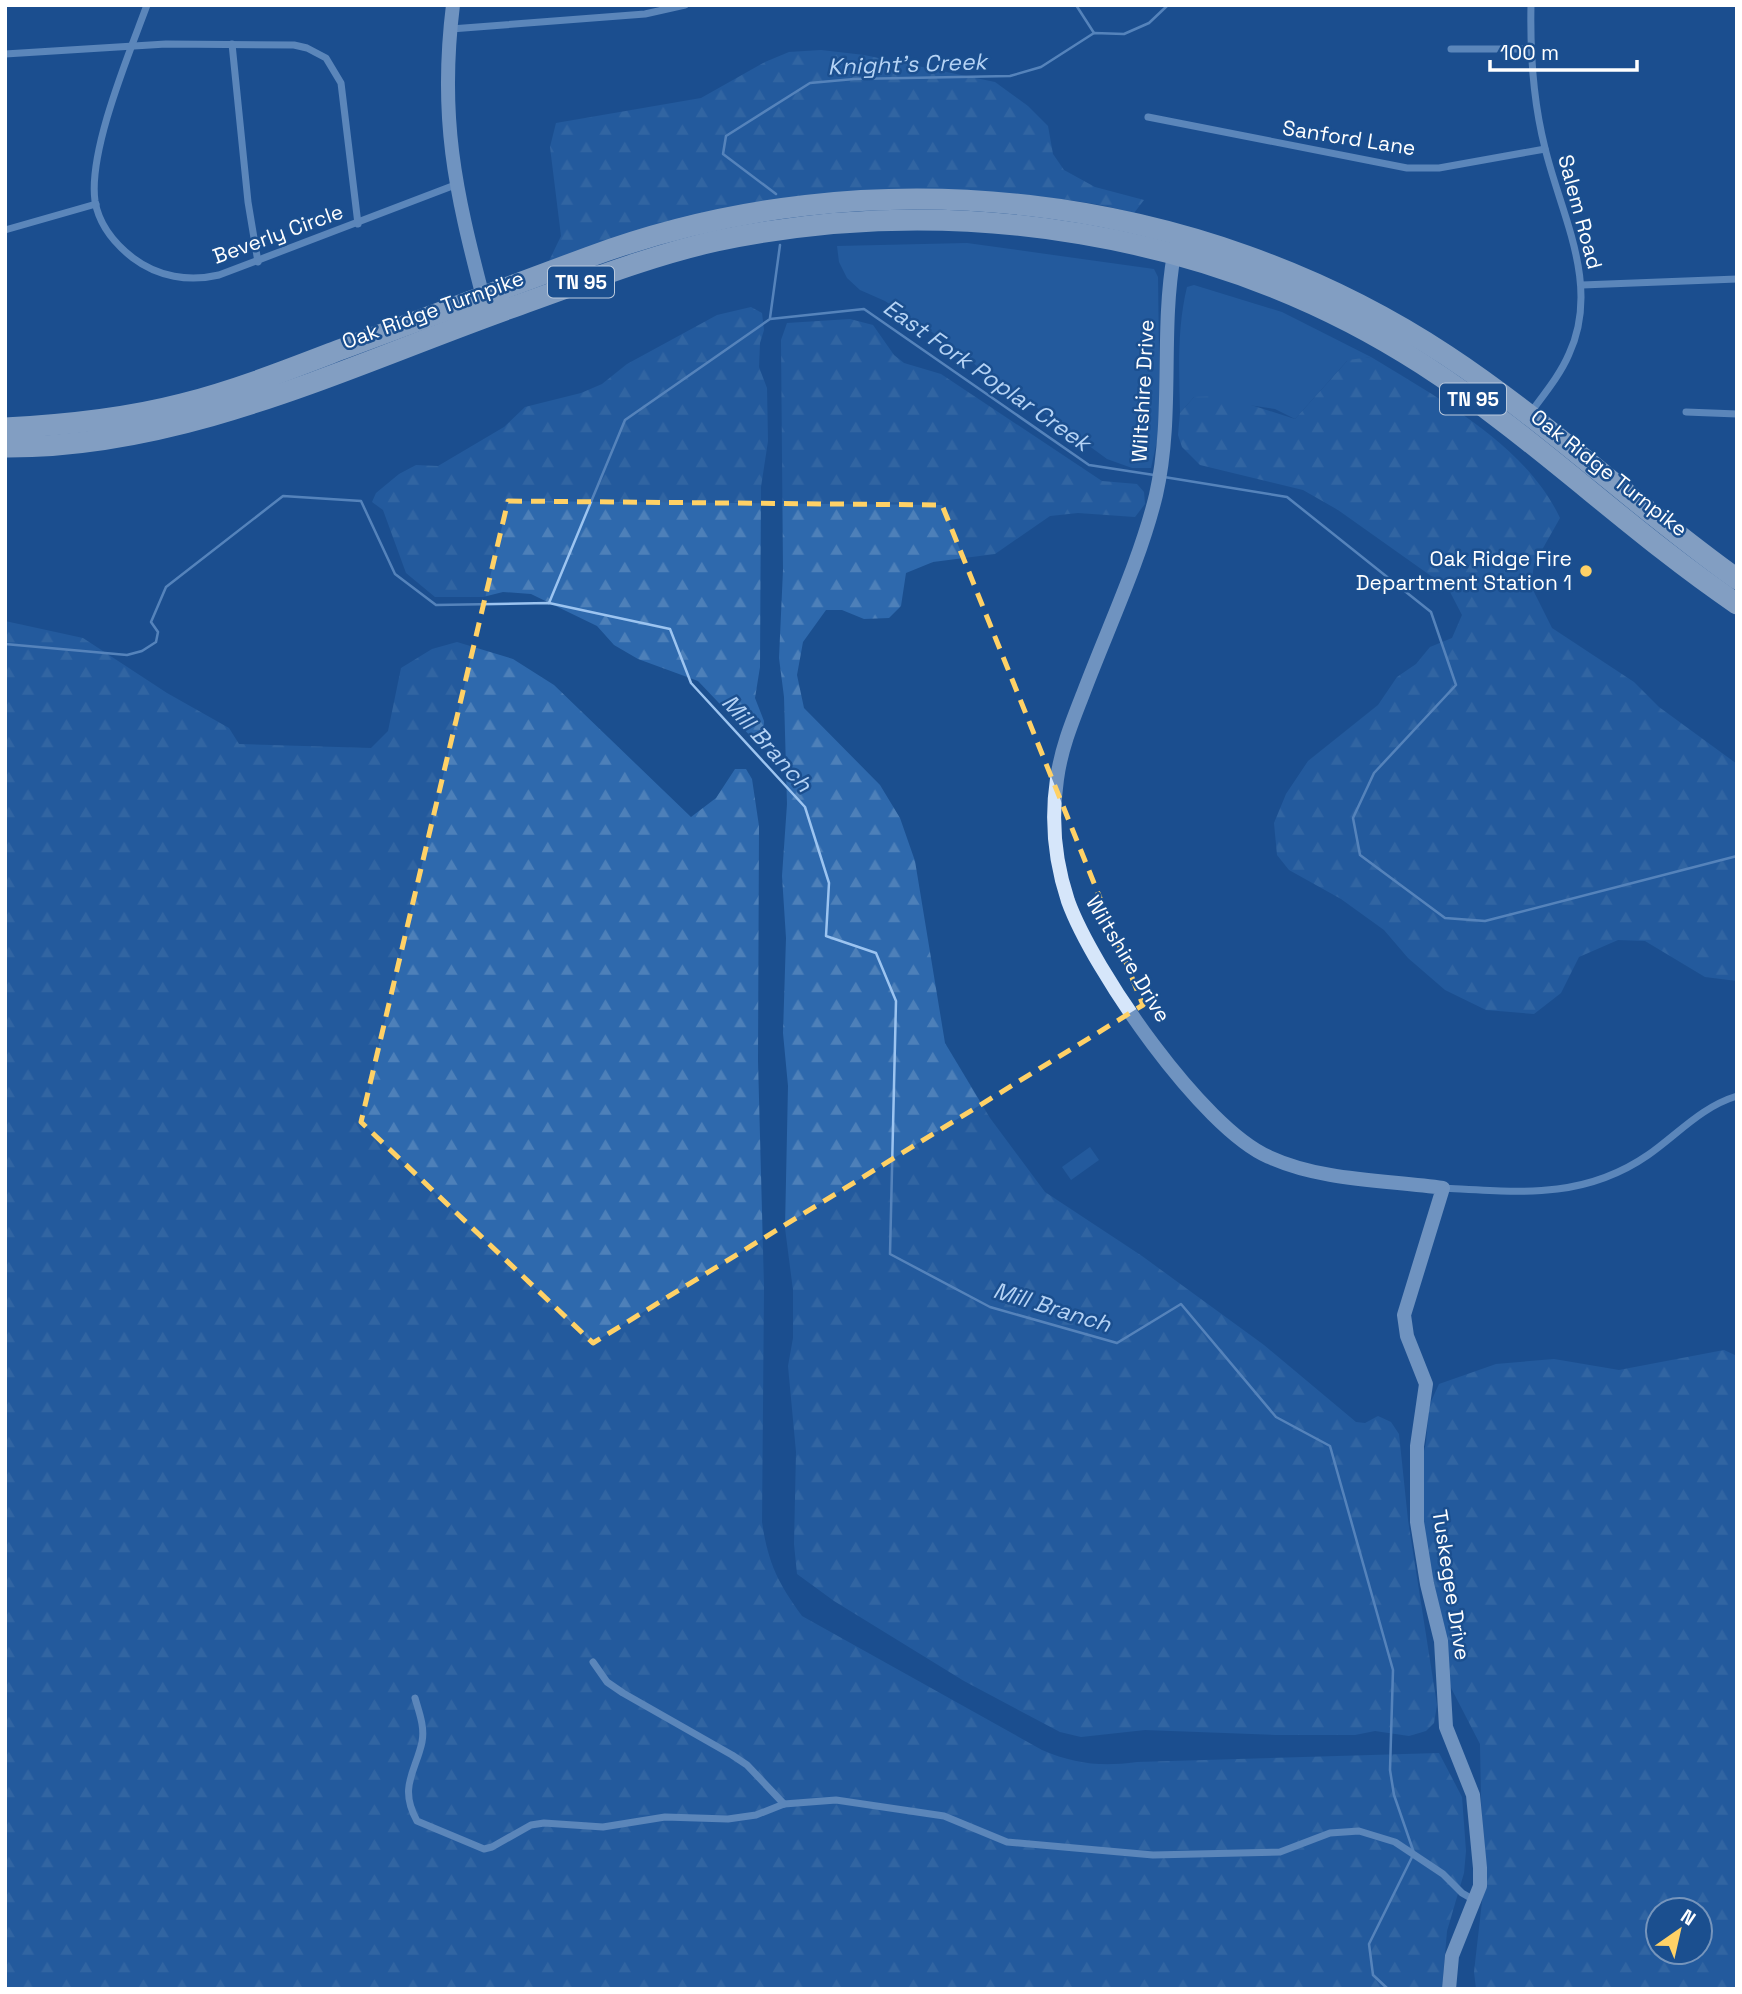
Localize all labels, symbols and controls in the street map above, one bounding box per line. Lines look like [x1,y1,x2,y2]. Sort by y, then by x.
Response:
scale bar [1490,28,1637,72]
text: 100 m [1500,39,1559,66]
water label: Knight's Creek [827,46,990,82]
street label: Sanford Lane [1280,114,1418,161]
street label: Salem Road [1552,152,1609,272]
street label: Beverly Circle [209,197,347,270]
street label: Oak Ridge Turnpike [338,264,528,355]
road number: TN 95 [548,266,614,298]
water label: East Fork Poplar Creek [877,292,1099,459]
street label: Wiltshire Drive [1125,319,1160,463]
road number: TN 95 [1440,384,1506,414]
street label: Oak Ridge Turnpike [1525,403,1693,542]
place label: Oak Ridge Fire Department Station 1 [1356,545,1572,596]
marker: Oak Ridge Fire Department Station 1 [1578,563,1594,579]
water label: Mill Branch [715,688,819,799]
street label: Wiltshire Drive [1080,890,1177,1027]
water label: Mill Branch [990,1275,1115,1339]
street label: Tuskegee Drive [1426,1508,1477,1662]
north arrow [1644,1896,1714,1966]
text: N [1676,1903,1700,1931]

